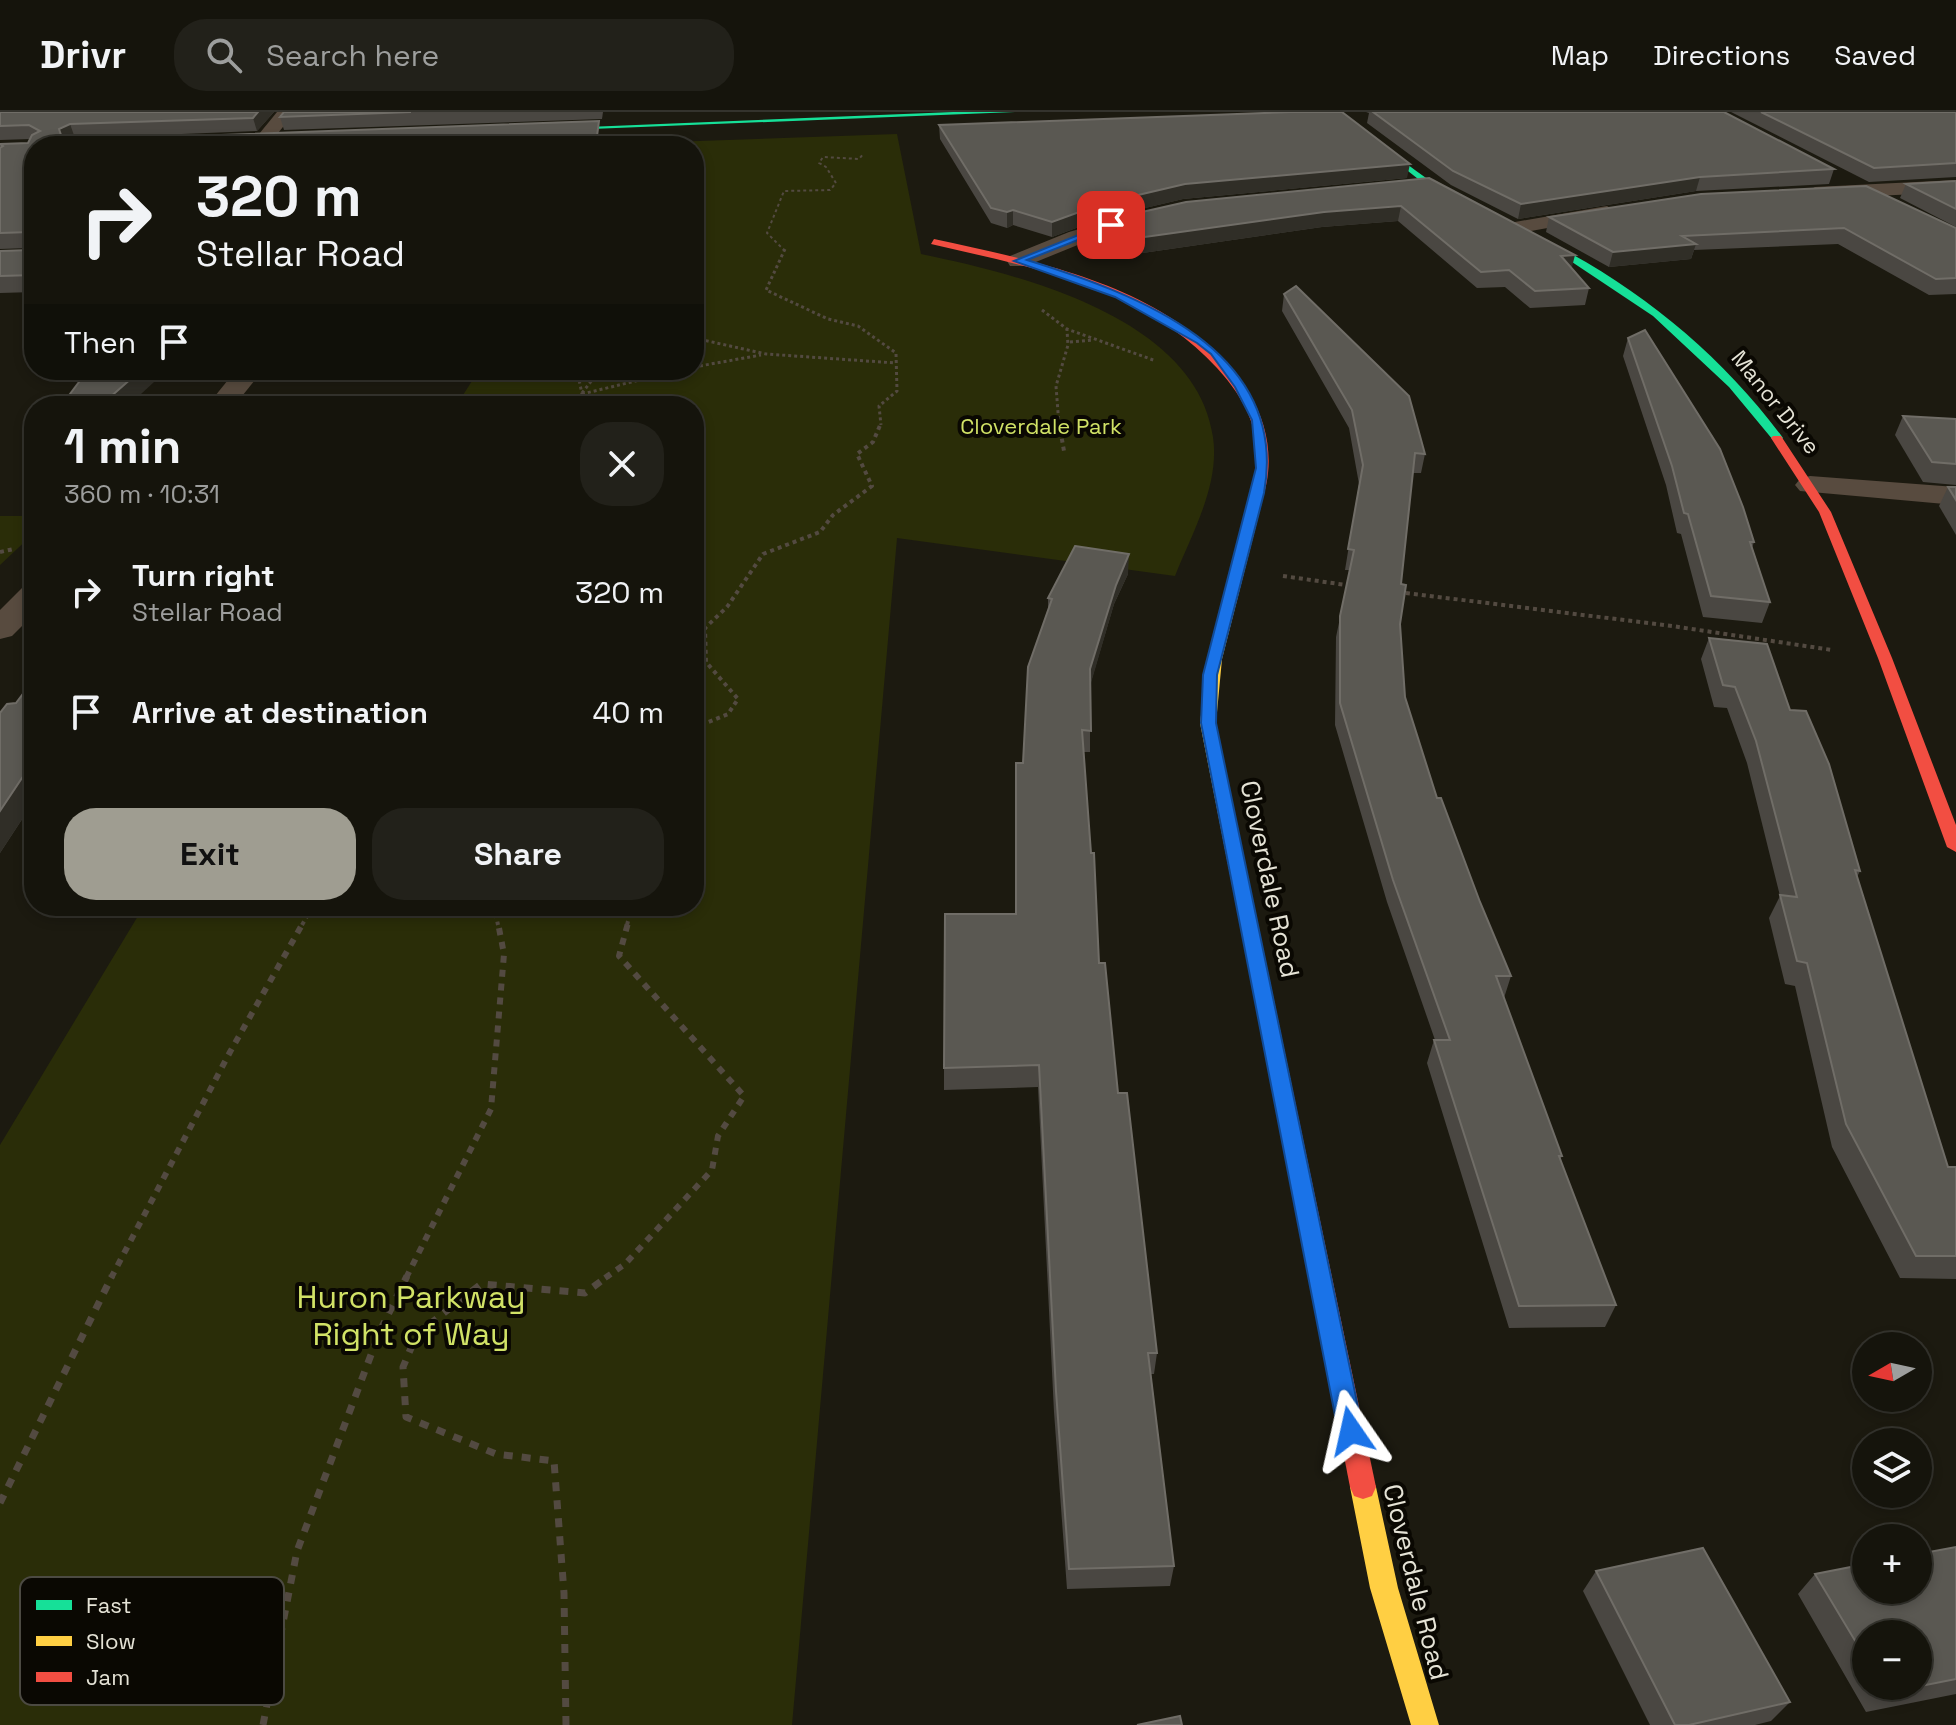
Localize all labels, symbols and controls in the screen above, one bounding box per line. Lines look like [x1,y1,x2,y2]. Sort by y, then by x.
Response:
search box [174,19,734,91]
text: Drivr [40,31,126,79]
icon: search [202,33,246,77]
text: Search here [266,36,439,75]
text: Map [1551,37,1609,73]
text: Directions [1653,37,1790,73]
text: Saved [1834,37,1916,73]
text: 320 m [196,161,362,232]
icon: right [64,168,168,272]
pin [1077,191,1145,259]
icon: arrive [1089,203,1133,247]
text: Stellar Road [196,231,405,277]
icon: arrive [152,320,196,364]
text: Then [64,323,136,362]
street label: Manor Drive [1726,344,1826,460]
park label: Cloverdale Park [960,412,1122,440]
text: 1 min [64,416,181,477]
button: close [580,422,664,506]
text: 360 m · 10:31 [64,477,220,511]
text: Turn right [132,556,275,595]
icon: right [64,570,108,614]
text: 320 m [575,573,664,612]
text: Stellar Road [132,595,283,629]
icon: arrive [64,690,108,734]
text: Arrive at destination [132,693,428,732]
text: 40 m [593,693,664,732]
street label: Cloverdale Road [1233,777,1307,981]
button: Exit [64,808,356,900]
button: Share [372,808,664,900]
park label: Huron Parkway Right of Way [296,1277,526,1354]
north arrow [1852,1332,1932,1412]
map controls [1852,1332,1932,1700]
position arrow [1309,1389,1393,1473]
button: layers [1852,1428,1932,1508]
street label: Cloverdale Road [1375,1480,1457,1684]
button: + [1852,1524,1932,1604]
legend [20,1577,284,1705]
text: Fast [86,1591,132,1619]
button: − [1852,1620,1932,1700]
text: Slow [86,1627,136,1655]
text: Jam [86,1663,130,1691]

